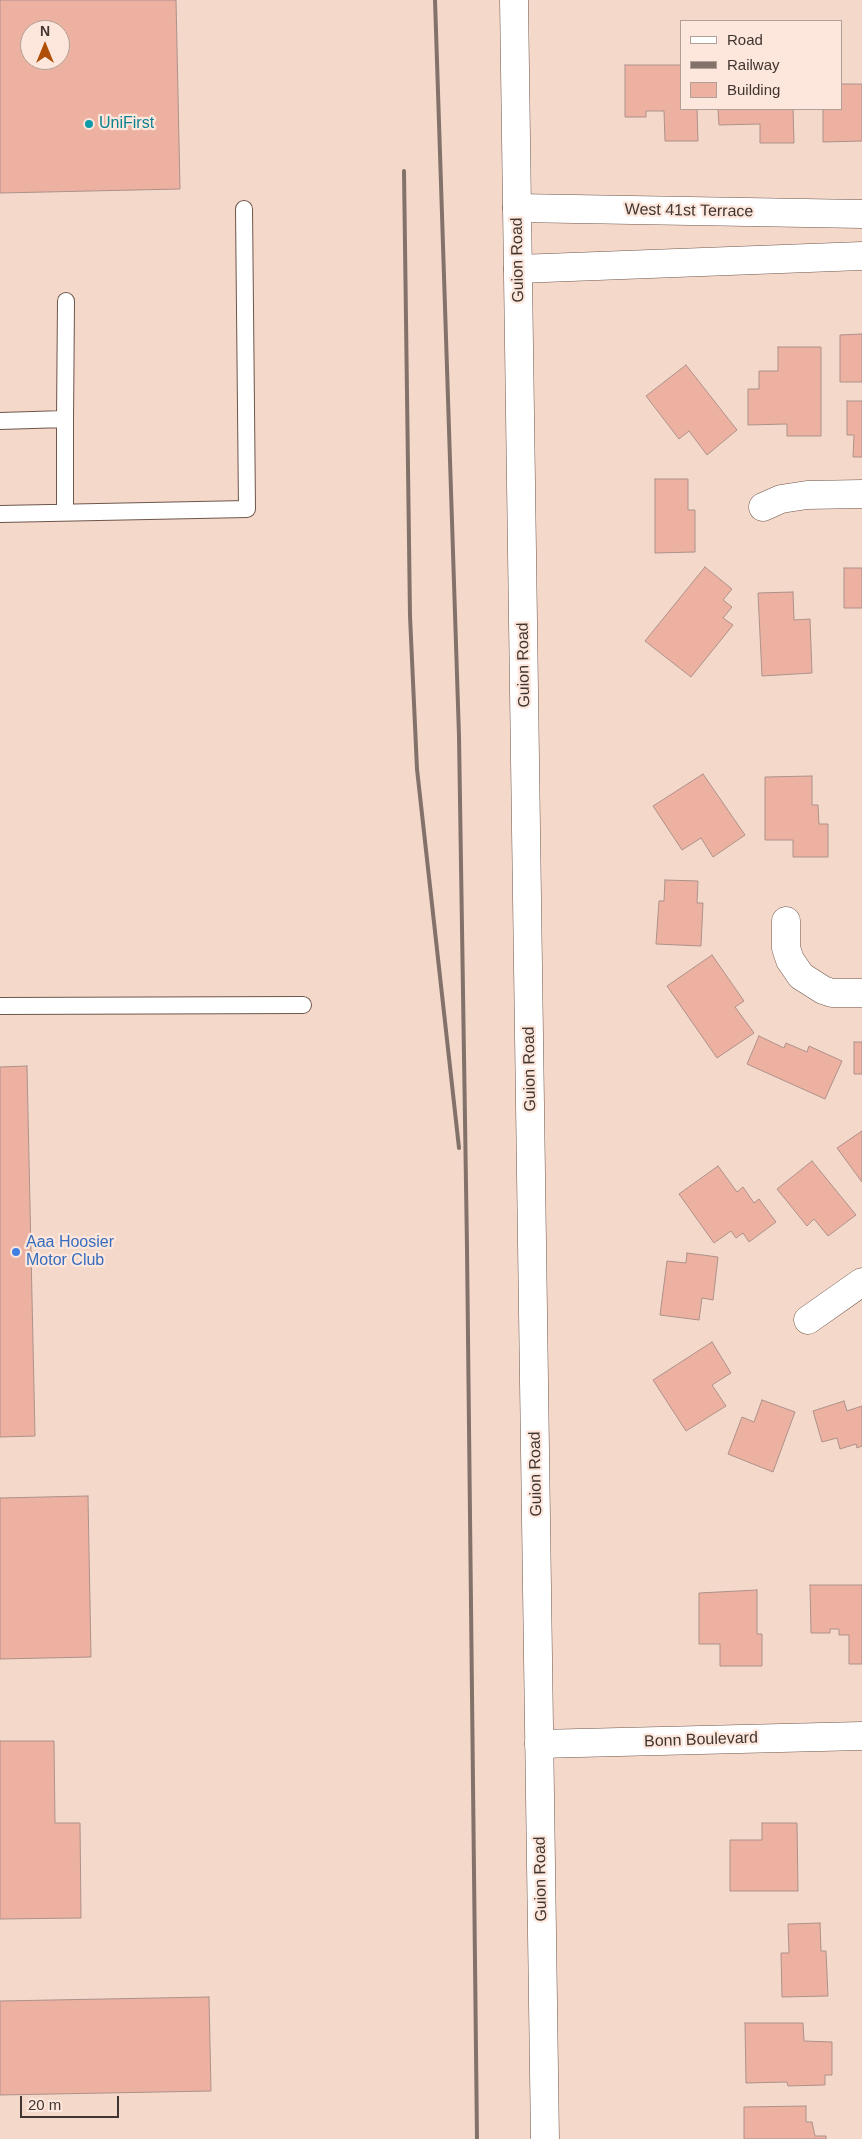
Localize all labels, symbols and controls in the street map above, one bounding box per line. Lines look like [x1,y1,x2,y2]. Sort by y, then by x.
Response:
north arrow [20,20,70,70]
legend [680,20,842,110]
text: N [40,23,50,39]
text: Road [727,31,763,48]
text: Railway [727,56,780,73]
text: Building [727,81,780,98]
place label: UniFirst [99,114,154,134]
marker: UniFirst [83,118,95,130]
street label: West 41st Terrace [625,200,753,222]
street label: Guion Road [508,217,528,303]
street label: Guion Road [514,622,534,708]
street label: Guion Road [520,1026,540,1112]
place label: Aaa Hoosier Motor Club [26,1233,114,1271]
marker: Aaa Hoosier Motor Club [10,1246,22,1258]
street label: Guion Road [526,1431,546,1517]
street label: Bonn Boulevard [644,1728,758,1752]
street label: Guion Road [531,1836,551,1922]
scale bar [22,2086,121,2118]
text: 20 m [28,2096,61,2113]

